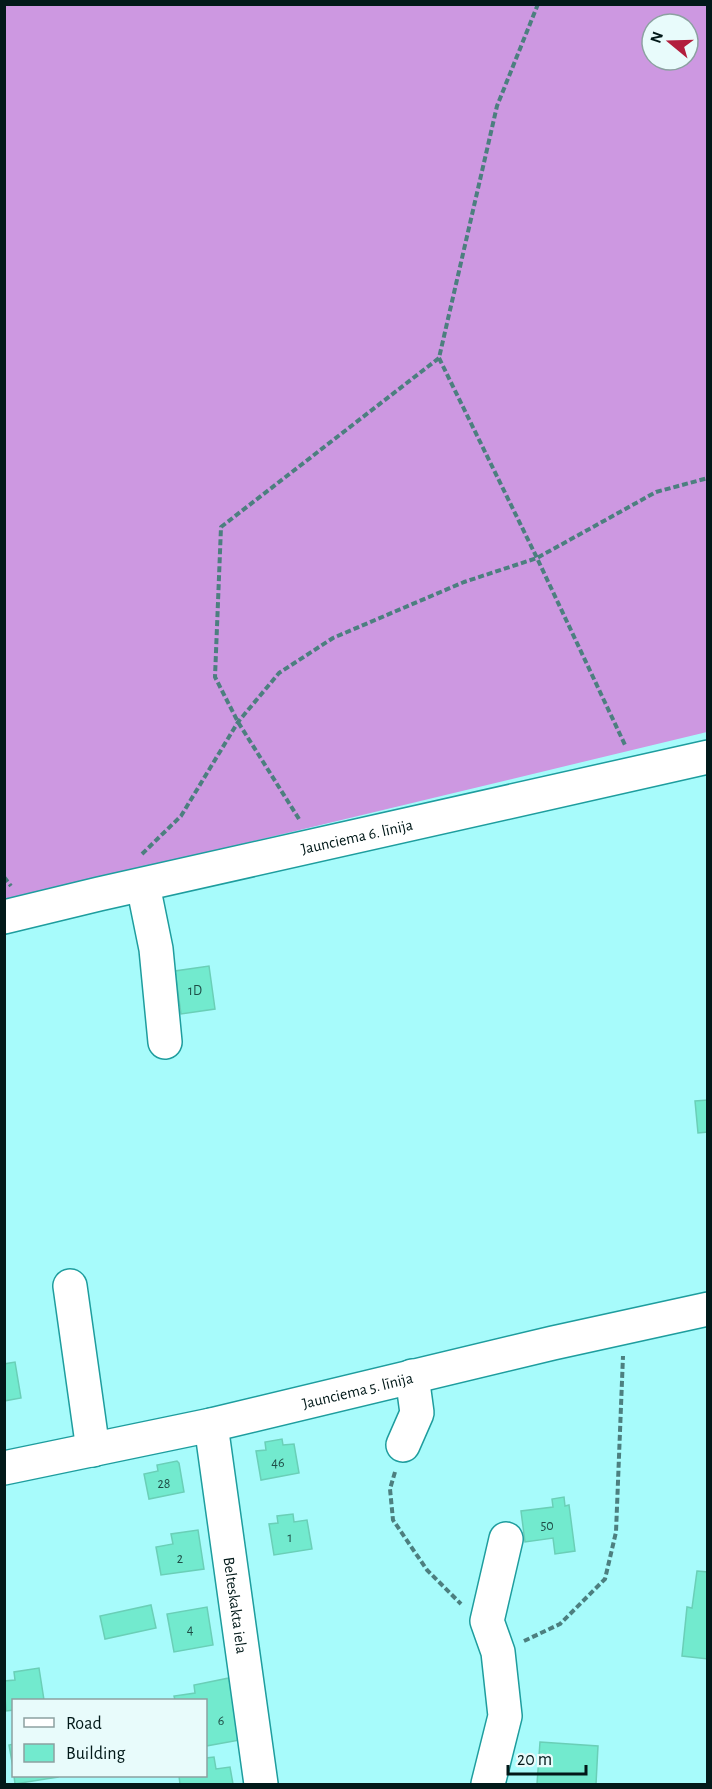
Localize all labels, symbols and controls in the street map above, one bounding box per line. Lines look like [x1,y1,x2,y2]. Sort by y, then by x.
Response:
north arrow [640,12,700,72]
text: N [647,30,666,45]
street label: Jaunciema 6. līnija [300,817,414,857]
house number: 1D [188,984,202,998]
street label: Jaunciema 5. līnija [301,1370,415,1412]
house number: 46 [271,1456,285,1470]
house number: 28 [157,1477,171,1491]
house number: 50 [540,1519,554,1533]
house number: 1 [288,1531,292,1545]
house number: 2 [177,1552,183,1566]
street label: Belteskakta iela [220,1556,250,1655]
house number: 4 [187,1623,194,1637]
legend [12,1699,207,1777]
house number: 6 [218,1714,224,1728]
text: Road [66,1715,102,1733]
scale bar [508,1738,586,1776]
text: Building [66,1745,126,1763]
text: 20 m [517,1751,552,1769]

